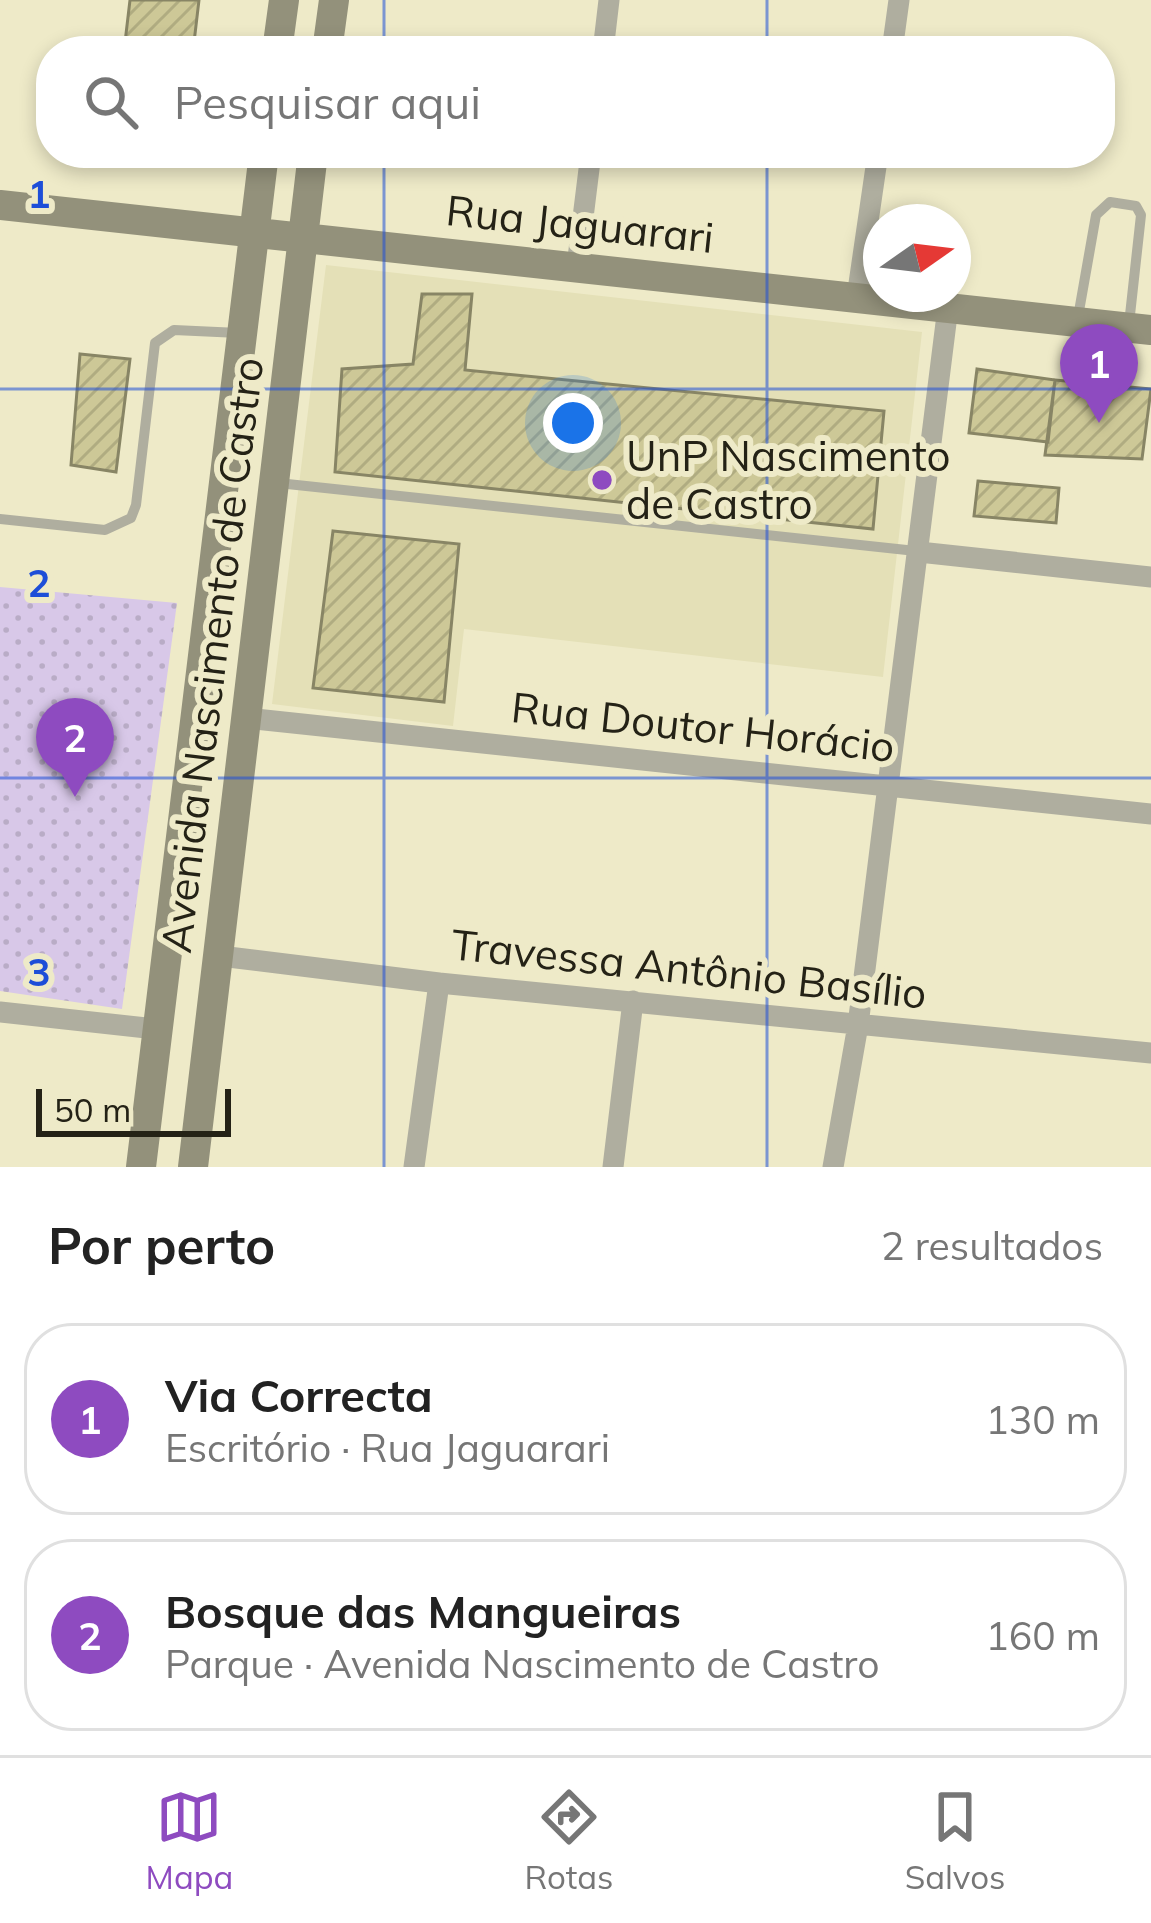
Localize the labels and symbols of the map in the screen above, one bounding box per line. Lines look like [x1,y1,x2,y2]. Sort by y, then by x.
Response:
text: 1 [27,169,51,218]
street label: Rua Jaguarari [444,183,716,264]
north arrow [863,204,971,312]
pin: 1 [1060,324,1138,423]
street label: Avenida Nascimento de Castro [149,354,274,955]
your location [543,393,603,453]
place label: UnP Nascimento de Castro [626,429,951,530]
marker: UnP Nascimento de Castro [589,467,615,493]
text: 2 [27,558,51,607]
street label: Rua Doutor Horácio [509,680,897,773]
pin: 2 [36,698,114,797]
street label: Travessa Antônio Basílio [449,917,929,1020]
text: 3 [27,947,51,996]
scale bar [36,1083,231,1136]

